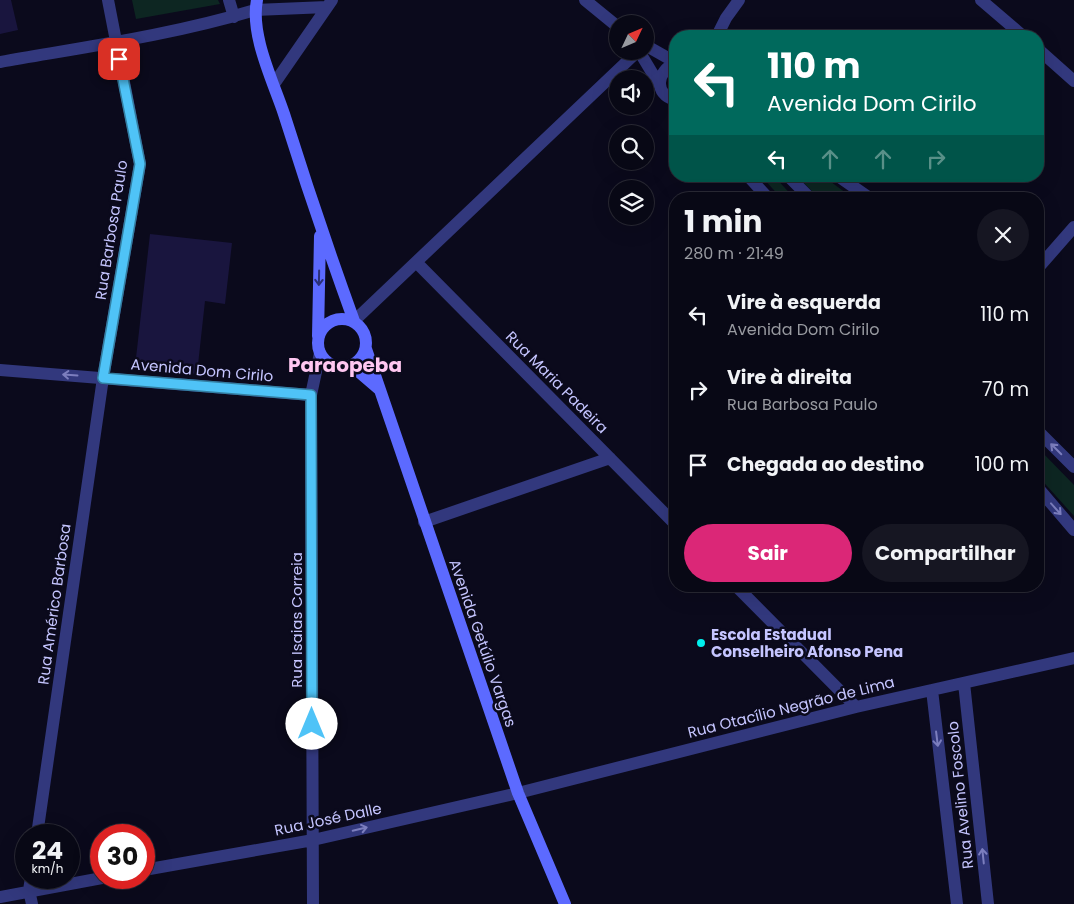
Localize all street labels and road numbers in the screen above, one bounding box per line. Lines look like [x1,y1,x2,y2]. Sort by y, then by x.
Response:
street label: Rua Barbosa Paulo [90,159,132,301]
street label: Rua Maria Padeira [501,326,613,438]
street label: Avenida Dom Cirilo [130,353,274,387]
street label: Rua Américo Barbosa [32,522,76,686]
street label: Rua Isaias Correia [286,552,307,688]
street label: Avenida Getúlio Vargas [444,556,522,730]
street label: Rua Otacílio Negrão de Lima [685,671,897,743]
street label: Rua Avelino Foscolo [942,720,978,870]
street label: Rua José Dalle [273,797,383,841]

